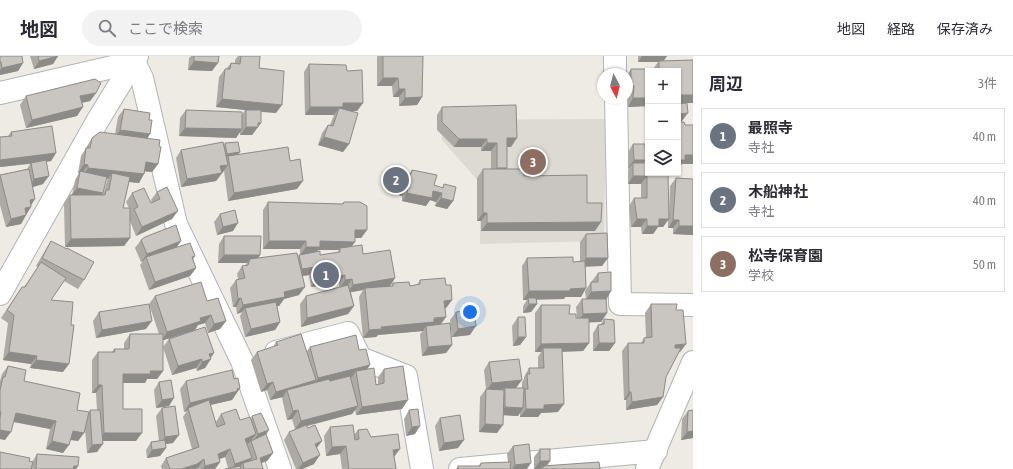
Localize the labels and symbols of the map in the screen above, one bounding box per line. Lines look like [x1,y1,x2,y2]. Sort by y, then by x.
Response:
north arrow [597,68,633,104]
pin: 3 [520,147,546,177]
pin: 2 [383,165,409,195]
pin: 1 [313,260,339,290]
your location [460,302,480,322]

